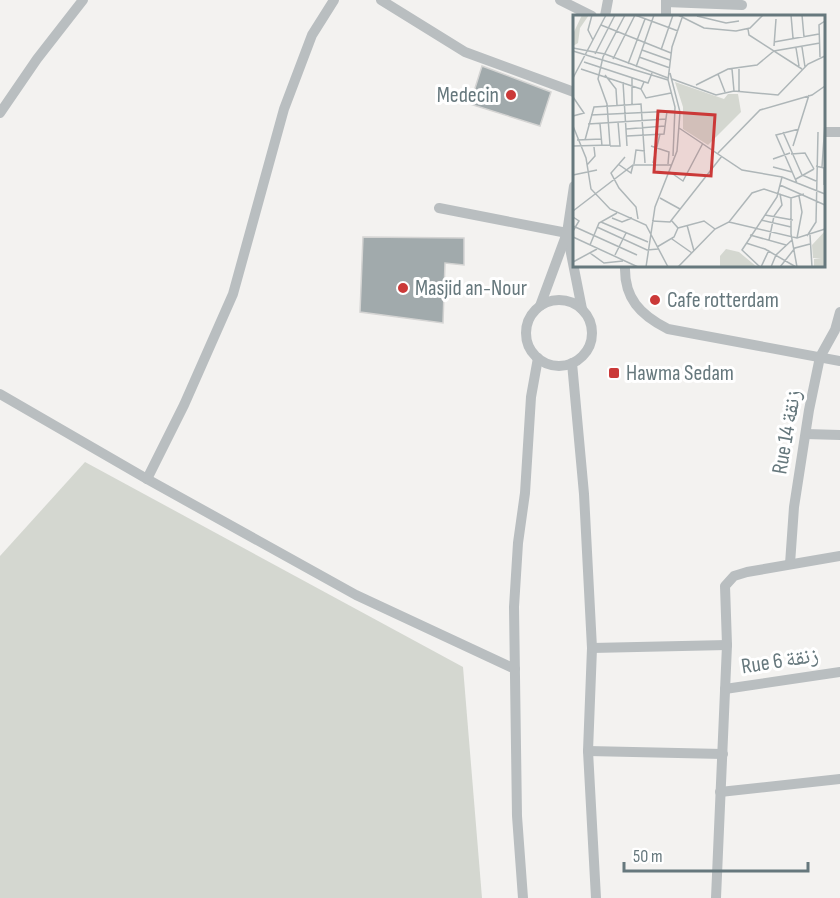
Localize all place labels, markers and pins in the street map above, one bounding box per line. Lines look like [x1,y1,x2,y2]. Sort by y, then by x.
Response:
place label: Medecin [437,82,499,109]
marker: Medecin [504,88,518,102]
place label: Masjid an-Nour [415,275,527,302]
marker: Masjid an-Nour [396,281,410,295]
place label: Cafe rotterdam [667,287,779,314]
marker: Cafe rotterdam [648,293,662,307]
place label: Hawma Sedam [626,360,734,387]
marker: Hawma Sedam [607,366,621,380]

